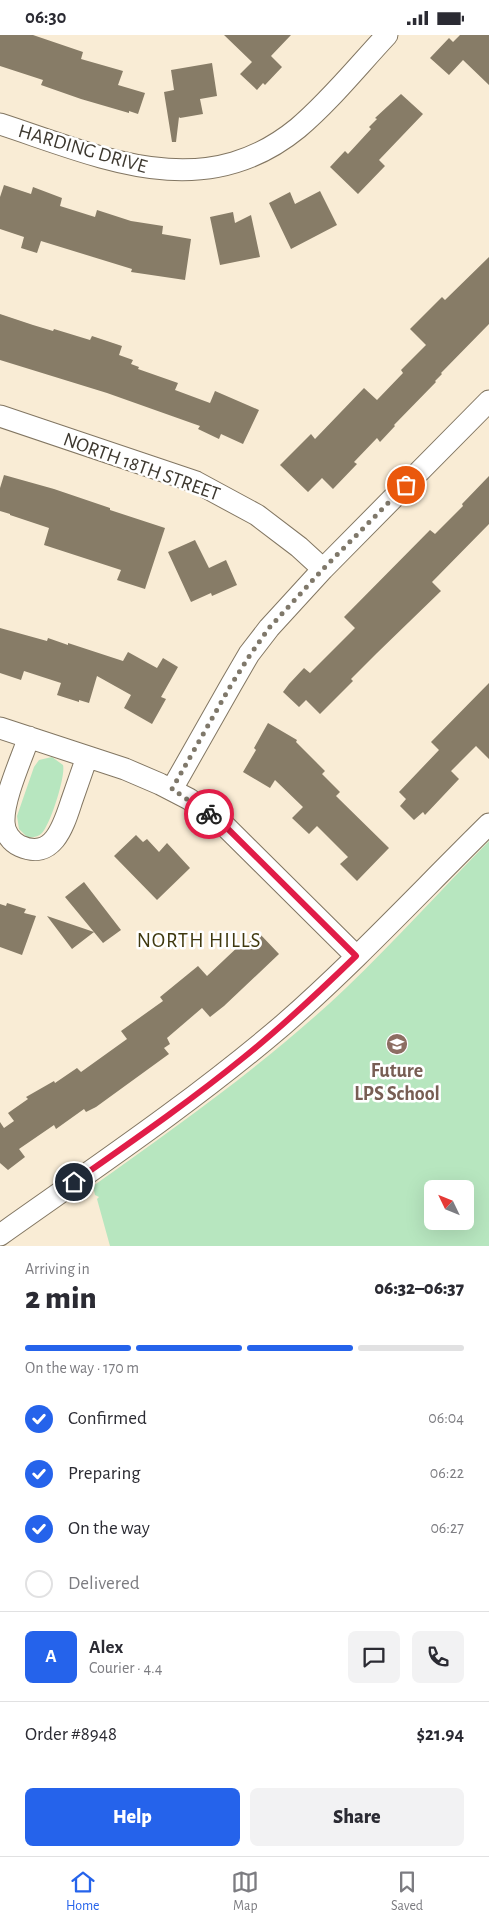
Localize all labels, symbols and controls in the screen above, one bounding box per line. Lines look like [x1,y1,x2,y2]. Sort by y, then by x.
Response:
text: 06:30 [25,8,67,27]
street label: HARDING DRIVE [16,121,150,177]
street label: NORTH 18TH STREET [61,429,223,505]
pin [385,464,427,506]
icon: bag [392,471,420,499]
courier [184,789,234,839]
icon: bike [195,800,223,828]
district label: NORTH HILLS [137,930,261,951]
school or university icon: Future LPS School [385,1032,409,1056]
place label: Future LPS School [354,1061,440,1104]
pin [53,1161,95,1203]
icon: home [60,1168,88,1196]
north arrow [424,1180,474,1230]
map controls [424,1180,474,1230]
text: Arriving in [25,1261,90,1277]
text: 06:32–06:37 [374,1279,464,1298]
text: 2 min [25,1282,97,1314]
text: On the way · 170 m [25,1360,139,1376]
icon: check [25,1405,53,1433]
text: Confirmed [68,1409,147,1428]
text: 06:04 [428,1410,464,1426]
icon: check [25,1460,53,1488]
text: Preparing [68,1464,141,1483]
text: 06:22 [430,1465,464,1481]
icon: check [25,1515,53,1543]
text: On the way [68,1519,150,1538]
text: 06:27 [430,1520,464,1536]
text: Delivered [68,1574,140,1593]
button: chat [348,1631,400,1683]
button: phone [412,1631,464,1683]
text: Alex [89,1638,123,1657]
text: A [45,1647,57,1666]
text: Courier · 4.4 [89,1660,162,1676]
text: Order #8948 [25,1725,117,1744]
text: $21.94 [417,1725,464,1744]
button: Help [25,1788,240,1846]
button: Share [250,1788,464,1846]
tab: Home [66,1868,100,1915]
tab: Map [231,1868,259,1915]
tab: Saved [391,1868,423,1915]

